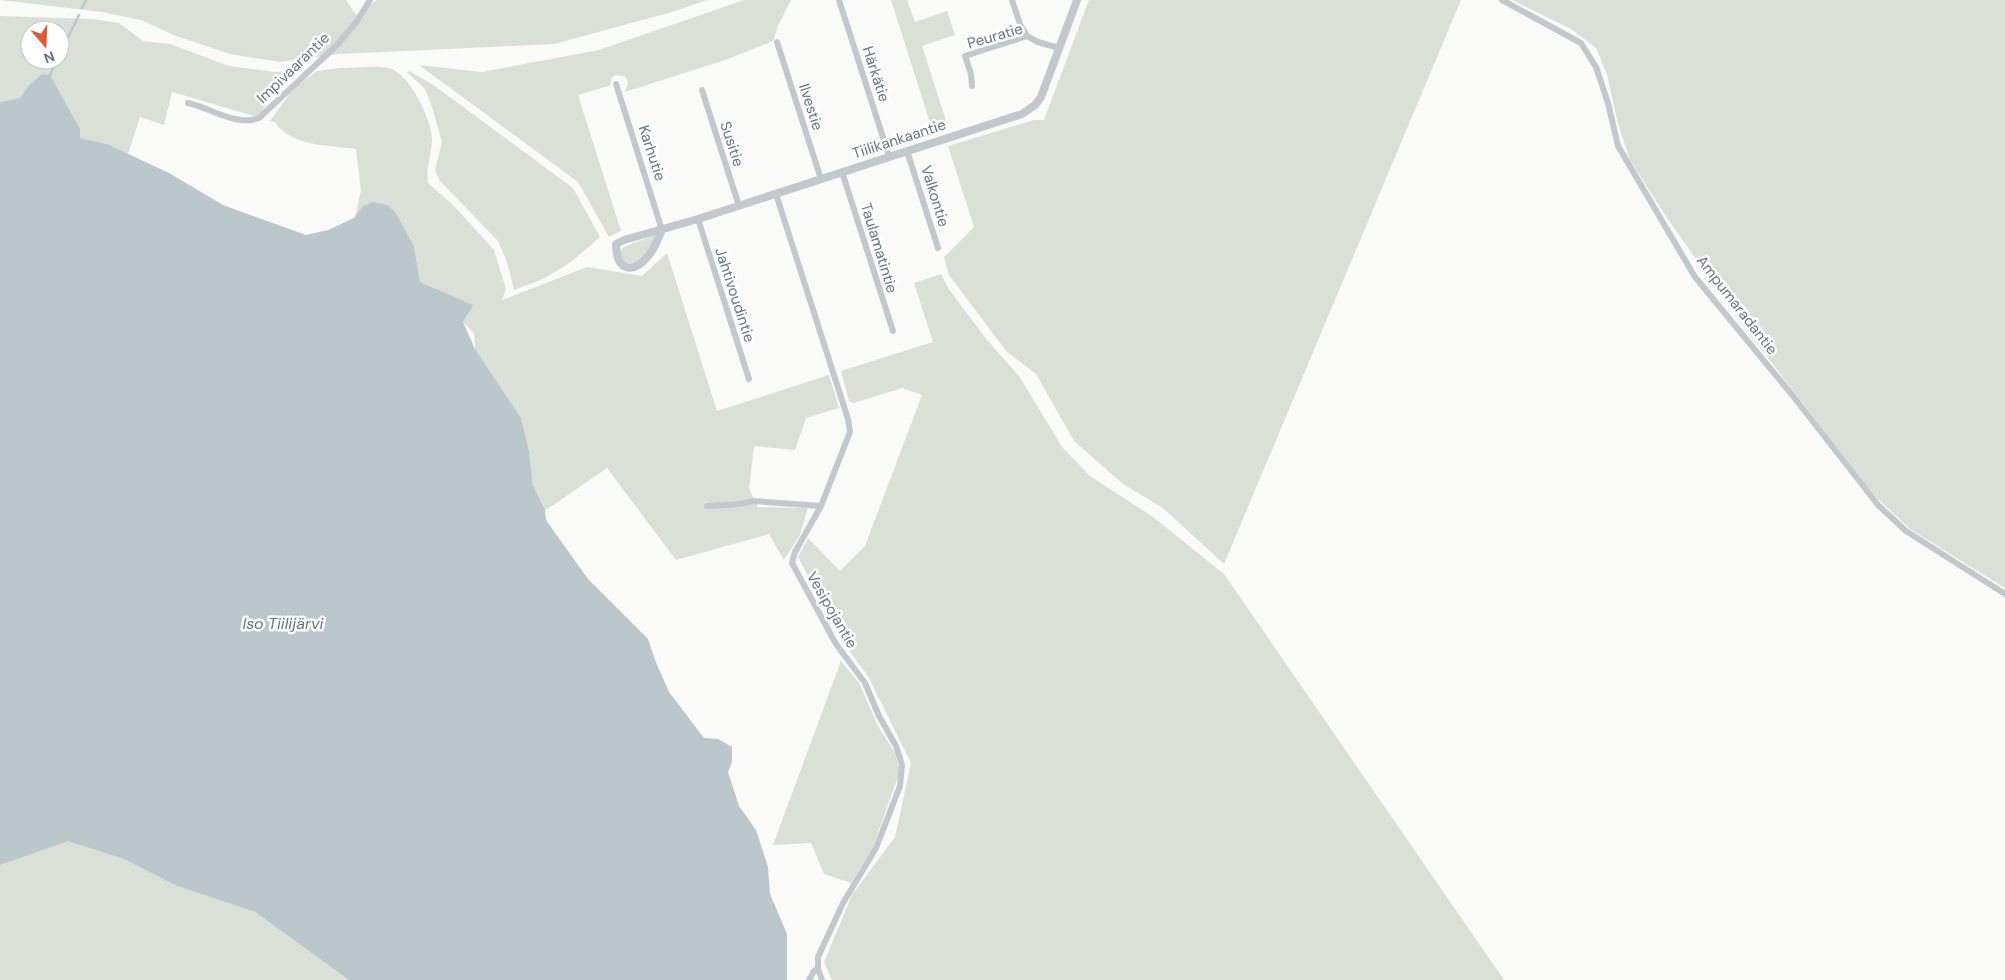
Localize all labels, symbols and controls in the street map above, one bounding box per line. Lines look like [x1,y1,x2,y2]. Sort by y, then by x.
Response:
street label: Peuratie [965,19,1025,53]
north arrow [20,20,70,70]
street label: Impivaarantie [252,28,334,108]
street label: Härkätie [858,44,894,104]
text: N [41,47,57,67]
street label: Ilvestie [794,81,828,133]
street label: Tiilikankaantie [850,114,948,164]
street label: Susitie [715,119,749,169]
street label: Karhutie [634,123,670,183]
street label: Valkontie [916,163,954,229]
street label: Taulamatintie [856,201,902,295]
street label: Jahtivoudintie [710,245,760,345]
street label: Ampumaradantie [1692,251,1782,359]
street label: Vesipojantie [802,568,862,652]
water label: Iso Tiilijärvi [243,613,325,634]

